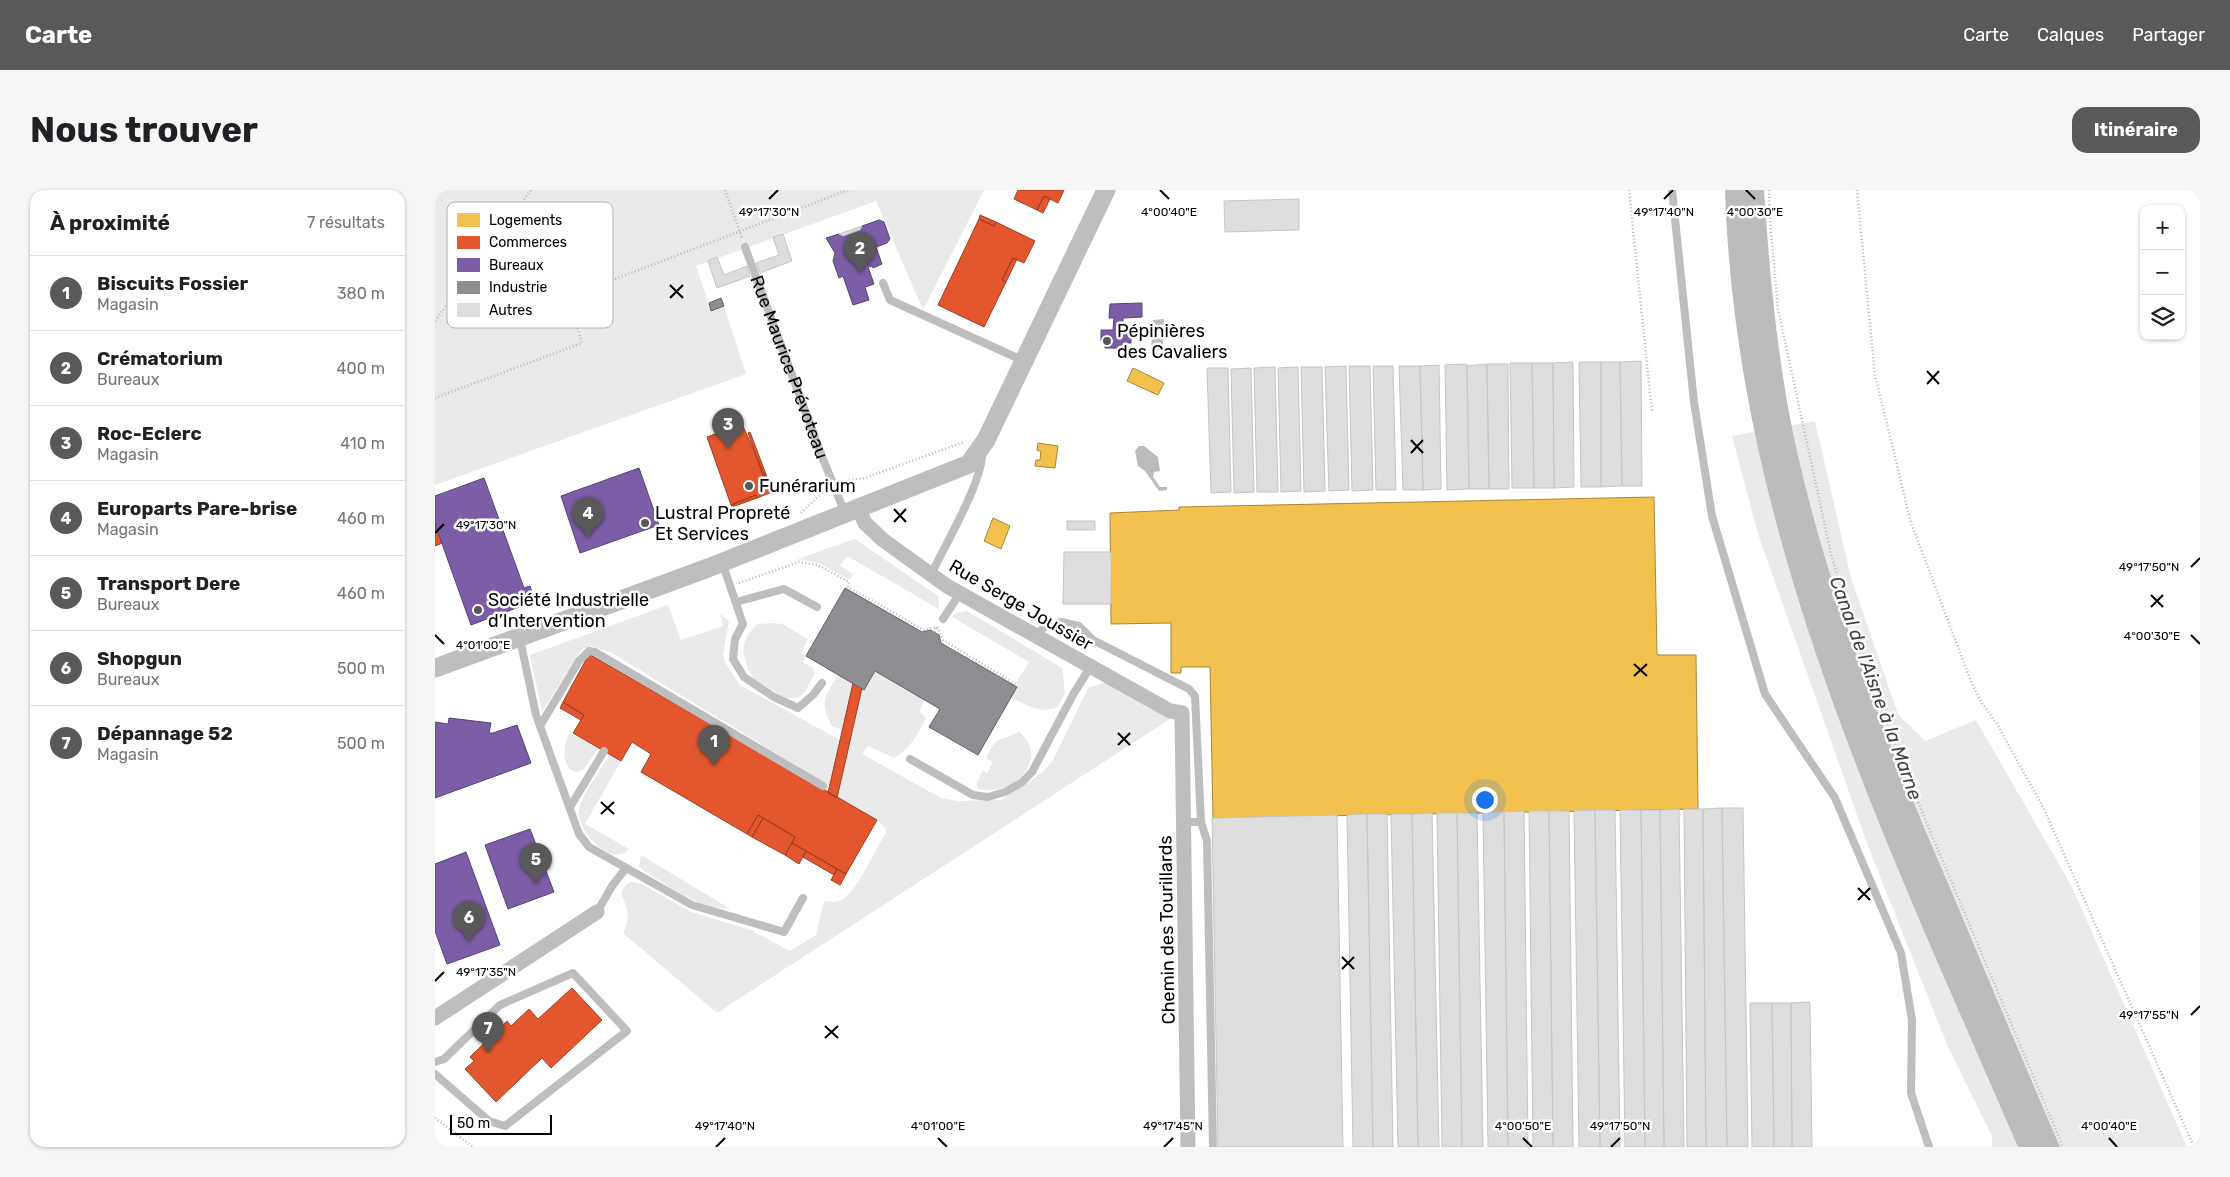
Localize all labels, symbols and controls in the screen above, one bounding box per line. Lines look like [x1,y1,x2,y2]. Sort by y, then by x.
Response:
text: Carte [25,21,92,49]
text: Carte [1963,24,2009,46]
text: Calques [2037,24,2104,46]
text: Partager [2132,24,2205,46]
button: Itinéraire [2072,107,2200,153]
text: Nous trouver [30,109,258,151]
legend [447,202,613,328]
text: 49°17'30"N [739,205,799,219]
text: 4°00'40"E [1141,205,1197,219]
text: 49°17'40"N [1634,205,1694,219]
text: 4°00'30"E [1727,205,1783,219]
map controls [2140,205,2185,340]
button: + [2140,205,2185,250]
text: À proximité [50,210,170,235]
text: Logements [489,212,562,229]
text: 7 résultats [307,213,385,232]
pin: 2 [844,232,876,273]
text: Commerces [489,234,567,251]
button: − [2140,250,2185,295]
text: Bureaux [489,257,544,274]
text: Biscuits Fossier [97,272,248,295]
street label: Rue Maurice Prévoteau [745,272,833,462]
text: Industrie [489,279,547,296]
text: 1 [62,284,70,303]
text: 380 m [337,284,385,303]
text: Magasin [97,295,159,314]
button: layers [2140,295,2185,340]
text: Autres [489,302,532,319]
place label: Pépinières des Cavaliers [1117,320,1228,363]
marker: Pépinières des Cavaliers [1101,335,1113,347]
text: Crématorium [97,347,223,370]
text: 2 [61,359,71,378]
text: 400 m [337,359,385,378]
text: Bureaux [97,370,159,389]
pin: 3 [712,408,744,449]
text: Roc-Eclerc [97,422,202,445]
text: 3 [61,434,71,453]
text: 410 m [340,434,385,453]
text: Magasin [97,445,159,464]
place label: Funérarium [759,475,856,497]
marker: Funérarium [743,480,755,492]
text: Europarts Pare-brise [97,497,297,520]
pin: 4 [572,497,604,538]
place label: Lustral Propreté Et Services [655,502,790,545]
text: 4 [61,509,71,528]
text: 460 m [337,509,385,528]
marker: Lustral Propreté Et Services [639,517,651,529]
text: 49°17'30"N [456,518,516,532]
text: Magasin [97,520,159,539]
street label: Rue Serge Joussier [945,555,1097,655]
text: 49°17'50"N [2119,560,2179,574]
text: Transport Dere [97,572,240,595]
water label: Canal de l'Aisne à la Marne [1825,573,1927,803]
text: 5 [61,584,71,603]
text: 460 m [337,584,385,603]
place label: Société Industrielle d’Intervention [488,589,649,632]
text: Bureaux [97,595,159,614]
marker: Société Industrielle d’Intervention [472,604,484,616]
text: 4°00'30"E [2124,629,2180,643]
text: 4°01'00"E [456,638,510,652]
text: Shopgun [97,647,182,670]
text: 6 [61,659,71,678]
text: 500 m [337,659,385,678]
text: Bureaux [97,670,159,689]
text: Dépannage 52 [97,722,233,745]
pin: 1 [698,725,730,766]
text: 7 [61,734,71,753]
text: 500 m [337,734,385,753]
text: Magasin [97,745,159,764]
your location [1472,787,1498,813]
street label: Chemin des Tourillards [1154,835,1180,1025]
pin: 5 [520,843,552,884]
pin: 6 [453,901,485,942]
text: 49°17'35"N [456,965,516,979]
text: 49°17'55"N [2119,1008,2179,1022]
pin: 7 [472,1012,504,1053]
scale bar [450,1112,553,1135]
text: 50 m [457,1115,490,1132]
text: 49°17'40"N [695,1119,755,1133]
text: 4°01'00"E [911,1119,965,1133]
text: 49°17'45"N [1143,1119,1203,1133]
text: 4°00'50"E [1495,1119,1551,1133]
text: 49°17'50"N [1590,1119,1650,1133]
text: 4°00'40"E [2081,1119,2137,1133]

